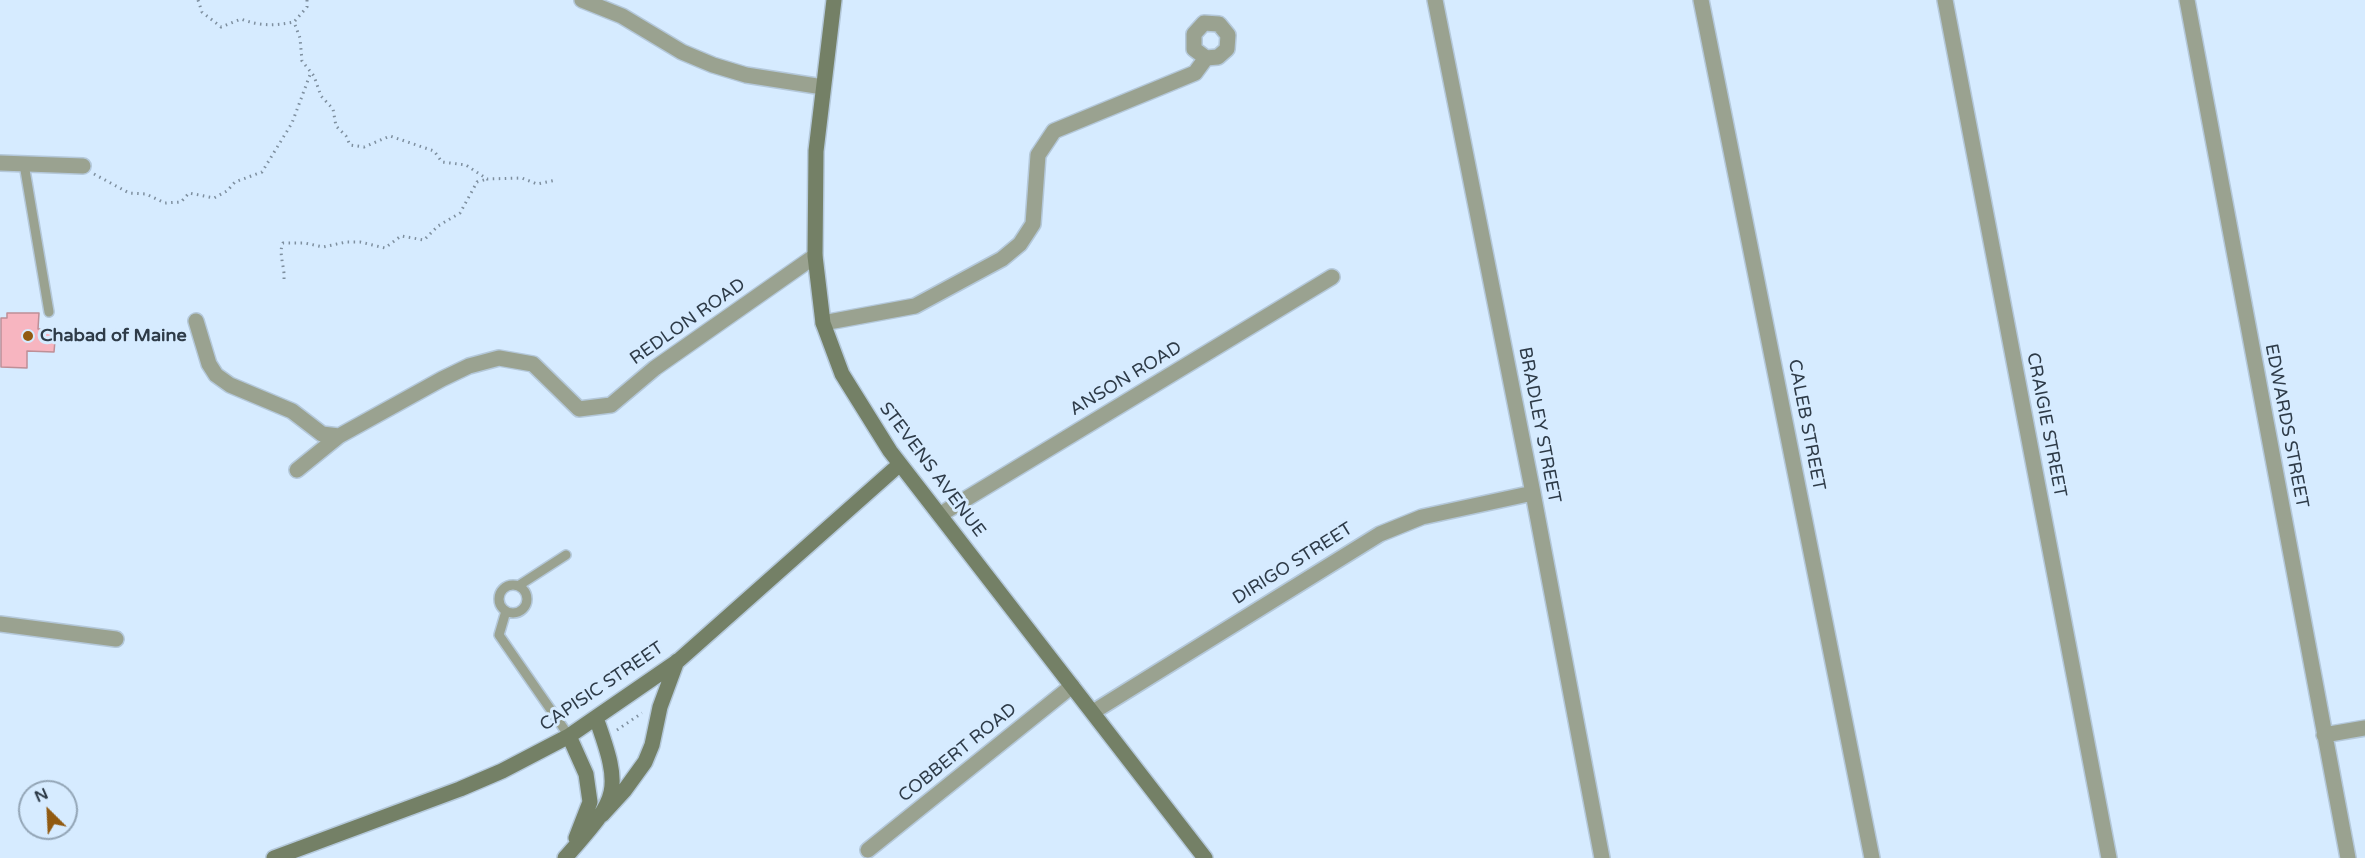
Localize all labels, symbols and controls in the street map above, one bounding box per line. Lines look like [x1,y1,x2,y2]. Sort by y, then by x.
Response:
street label: REDLON ROAD [626,274,750,370]
place label: Chabad of Maine [40,325,187,347]
marker: Chabad of Maine [21,329,35,343]
street label: ANSON ROAD [1066,337,1186,421]
street label: EDWARDS STREET [2259,342,2313,510]
street label: BRADLEY STREET [1513,345,1565,505]
street label: CRAIGIE STREET [2021,351,2071,499]
street label: CALEB STREET [1783,358,1829,492]
street label: STEVENS AVENUE [874,398,990,542]
street label: DIRIGO STREET [1229,518,1357,610]
street label: CAPISIC STREET [536,638,668,736]
street label: COBBERT ROAD [895,699,1021,807]
north arrow [18,780,78,840]
text: N [32,784,51,807]

